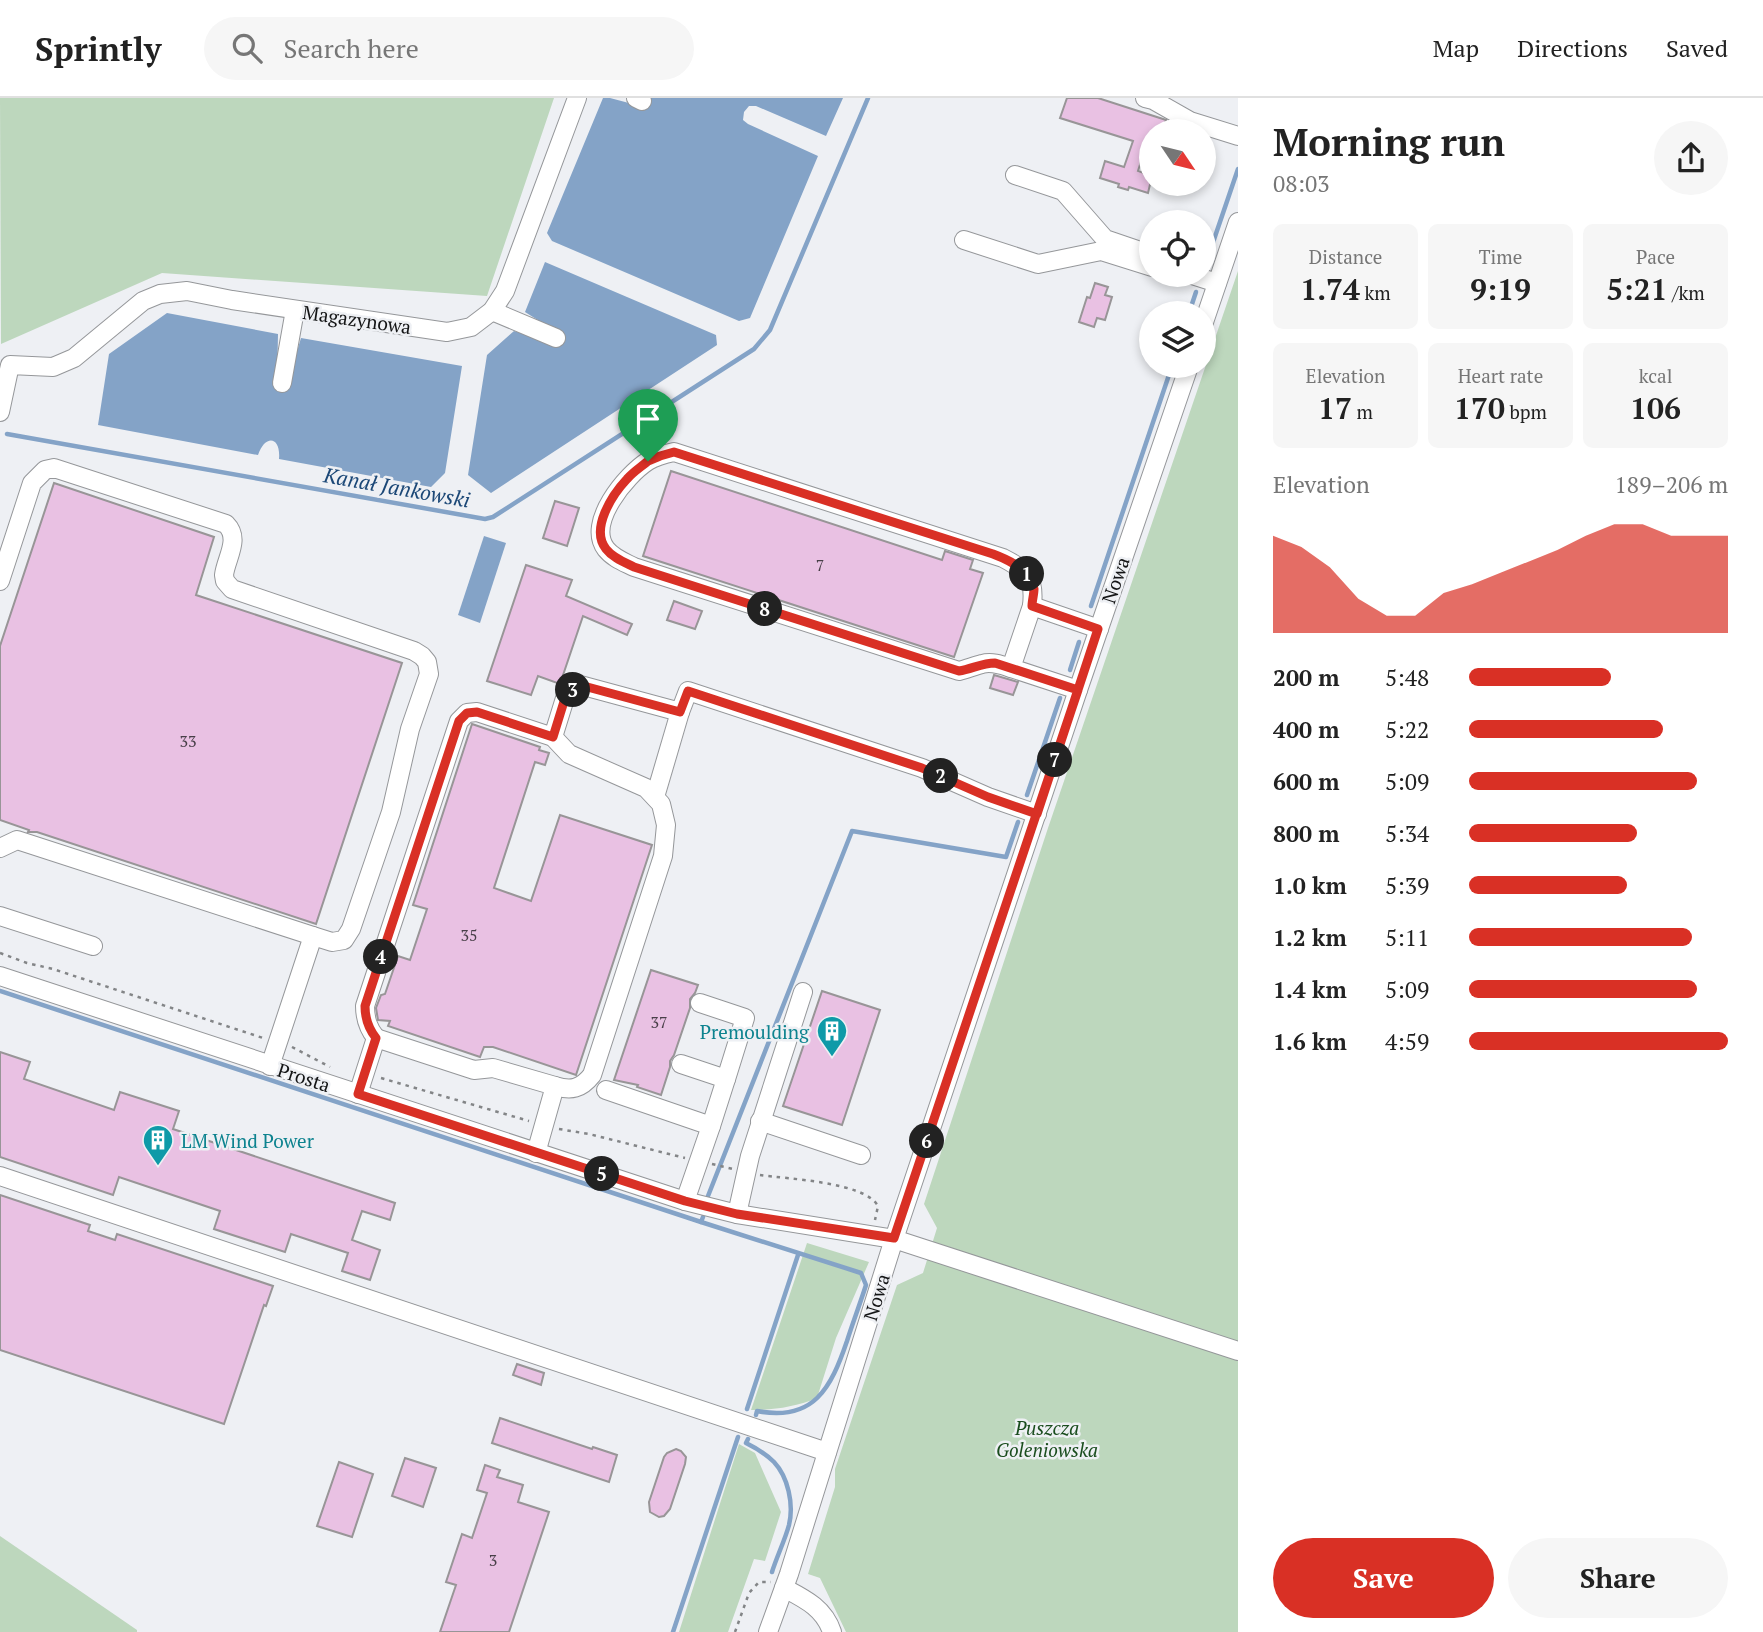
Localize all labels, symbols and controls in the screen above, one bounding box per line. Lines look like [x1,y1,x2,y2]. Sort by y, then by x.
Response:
search box [204,17,694,80]
text: Sprintly [35,27,162,70]
icon: search [228,29,266,67]
text: Search here [284,31,419,65]
text: Map [1433,32,1479,64]
text: Directions [1517,32,1628,64]
text: Saved [1666,32,1728,64]
text: Morning run [1273,117,1505,167]
north arrow [1139,119,1216,196]
map controls [1139,119,1216,378]
button: share [1654,121,1728,195]
text: 08:03 [1273,168,1330,199]
button: locate [1139,210,1216,287]
text: Distance [1309,244,1382,269]
text: Time [1479,244,1522,269]
text: Pace [1636,244,1675,269]
text: 1.74 [1300,269,1360,309]
text: 9:19 [1470,269,1531,309]
text: 5:21 [1606,269,1667,309]
text: km [1360,280,1391,305]
text: /km [1667,280,1705,305]
street label: Magazynowa [301,299,413,339]
button: layers [1139,301,1216,378]
text: Elevation [1306,363,1385,388]
text: Heart rate [1458,363,1543,388]
text: kcal [1639,363,1672,388]
text: 17 [1318,388,1352,428]
text: 170 [1454,388,1505,428]
text: 106 [1630,388,1681,428]
pin [618,389,678,461]
text: m [1352,399,1373,424]
text: bpm [1505,399,1547,424]
icon: arrive [629,400,667,438]
water label: Kanał Jankowski [321,460,472,514]
text: Elevation [1273,469,1370,500]
text: 189–206 m [1615,469,1728,500]
street label: Nowa [1095,553,1135,607]
house number: 7 [816,554,824,576]
pin: 1 [1010,556,1044,592]
text: 1 [1021,561,1032,586]
pin: 8 [748,592,782,626]
text: 8 [759,596,770,621]
text: 200 m [1273,662,1339,693]
text: 5:48 [1385,662,1429,693]
pin: 3 [556,672,590,708]
text: 3 [567,677,578,702]
text: 400 m [1273,714,1339,745]
text: 5:22 [1385,714,1429,745]
house number: 33 [179,730,197,752]
pin: 7 [1038,742,1072,778]
text: 7 [1049,747,1060,772]
pin: 2 [923,758,958,794]
text: 2 [935,763,946,788]
text: 600 m [1273,766,1339,797]
text: 5:09 [1385,766,1429,797]
text: 800 m [1273,818,1339,849]
text: 5:34 [1385,818,1429,849]
text: 1.0 km [1273,870,1347,901]
text: 5:39 [1385,870,1429,901]
text: 1.2 km [1273,922,1347,953]
text: 5:11 [1385,922,1429,953]
house number: 35 [460,924,478,946]
pin: 4 [364,940,398,974]
text: 4 [375,944,386,969]
text: 1.4 km [1273,974,1347,1005]
text: 5:09 [1385,974,1429,1005]
house number: 37 [650,1011,668,1033]
building icon: Premoulding [815,1014,849,1058]
place label: Premoulding [700,1019,810,1044]
text: 1.6 km [1273,1026,1347,1057]
text: 4:59 [1385,1026,1429,1057]
street label: Prosta [274,1057,334,1097]
building icon: LM Wind Power [141,1123,175,1167]
pin: 6 [909,1124,944,1158]
place label: LM Wind Power [181,1128,315,1153]
text: 6 [921,1128,932,1153]
pin: 5 [584,1156,620,1192]
text: 5 [596,1161,607,1186]
street label: Nowa [857,1270,895,1323]
park label: Puszcza Goleniowska [996,1415,1098,1462]
button: Save [1273,1538,1494,1618]
button: Share [1508,1538,1728,1618]
house number: 3 [489,1549,497,1571]

